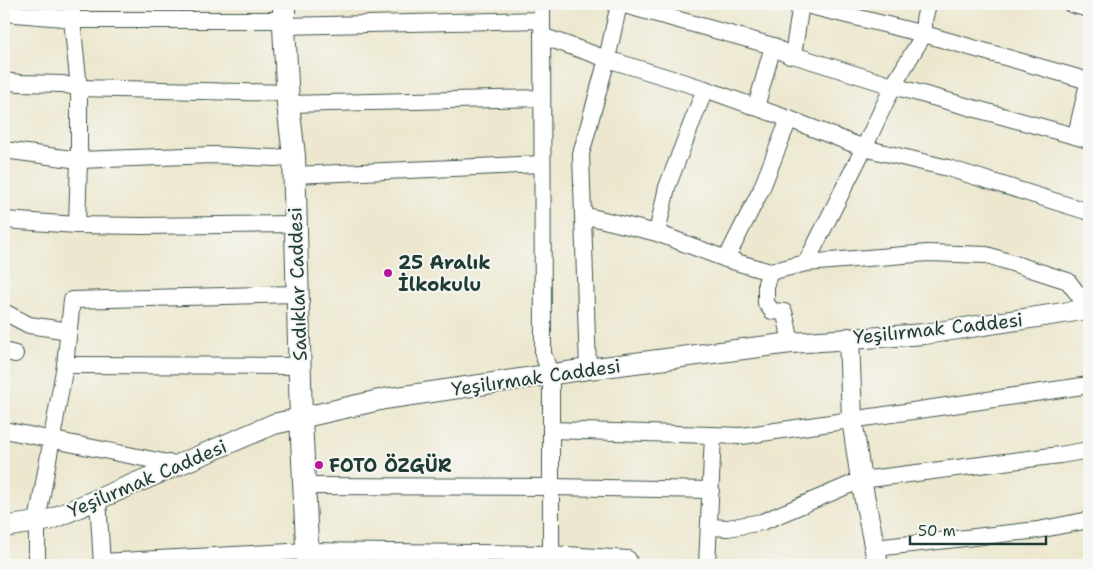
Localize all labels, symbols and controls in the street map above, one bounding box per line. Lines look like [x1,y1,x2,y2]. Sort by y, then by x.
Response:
street label: Sadıklar Caddesi [282,207,313,361]
place label: 25 Aralık İlkokulu [398,250,491,297]
marker: 25 Aralık İlkokulu [382,267,394,279]
street label: Yeşilırmak Caddesi [852,307,1024,350]
street label: Yeşilırmak Caddesi [450,353,622,402]
street label: Yeşilırmak Caddesi [64,434,231,523]
place label: FOTO ÖZGÜR [329,453,452,478]
marker: FOTO ÖZGÜR [313,459,325,471]
scale bar [910,514,1047,546]
text: 50 m [918,521,956,541]

